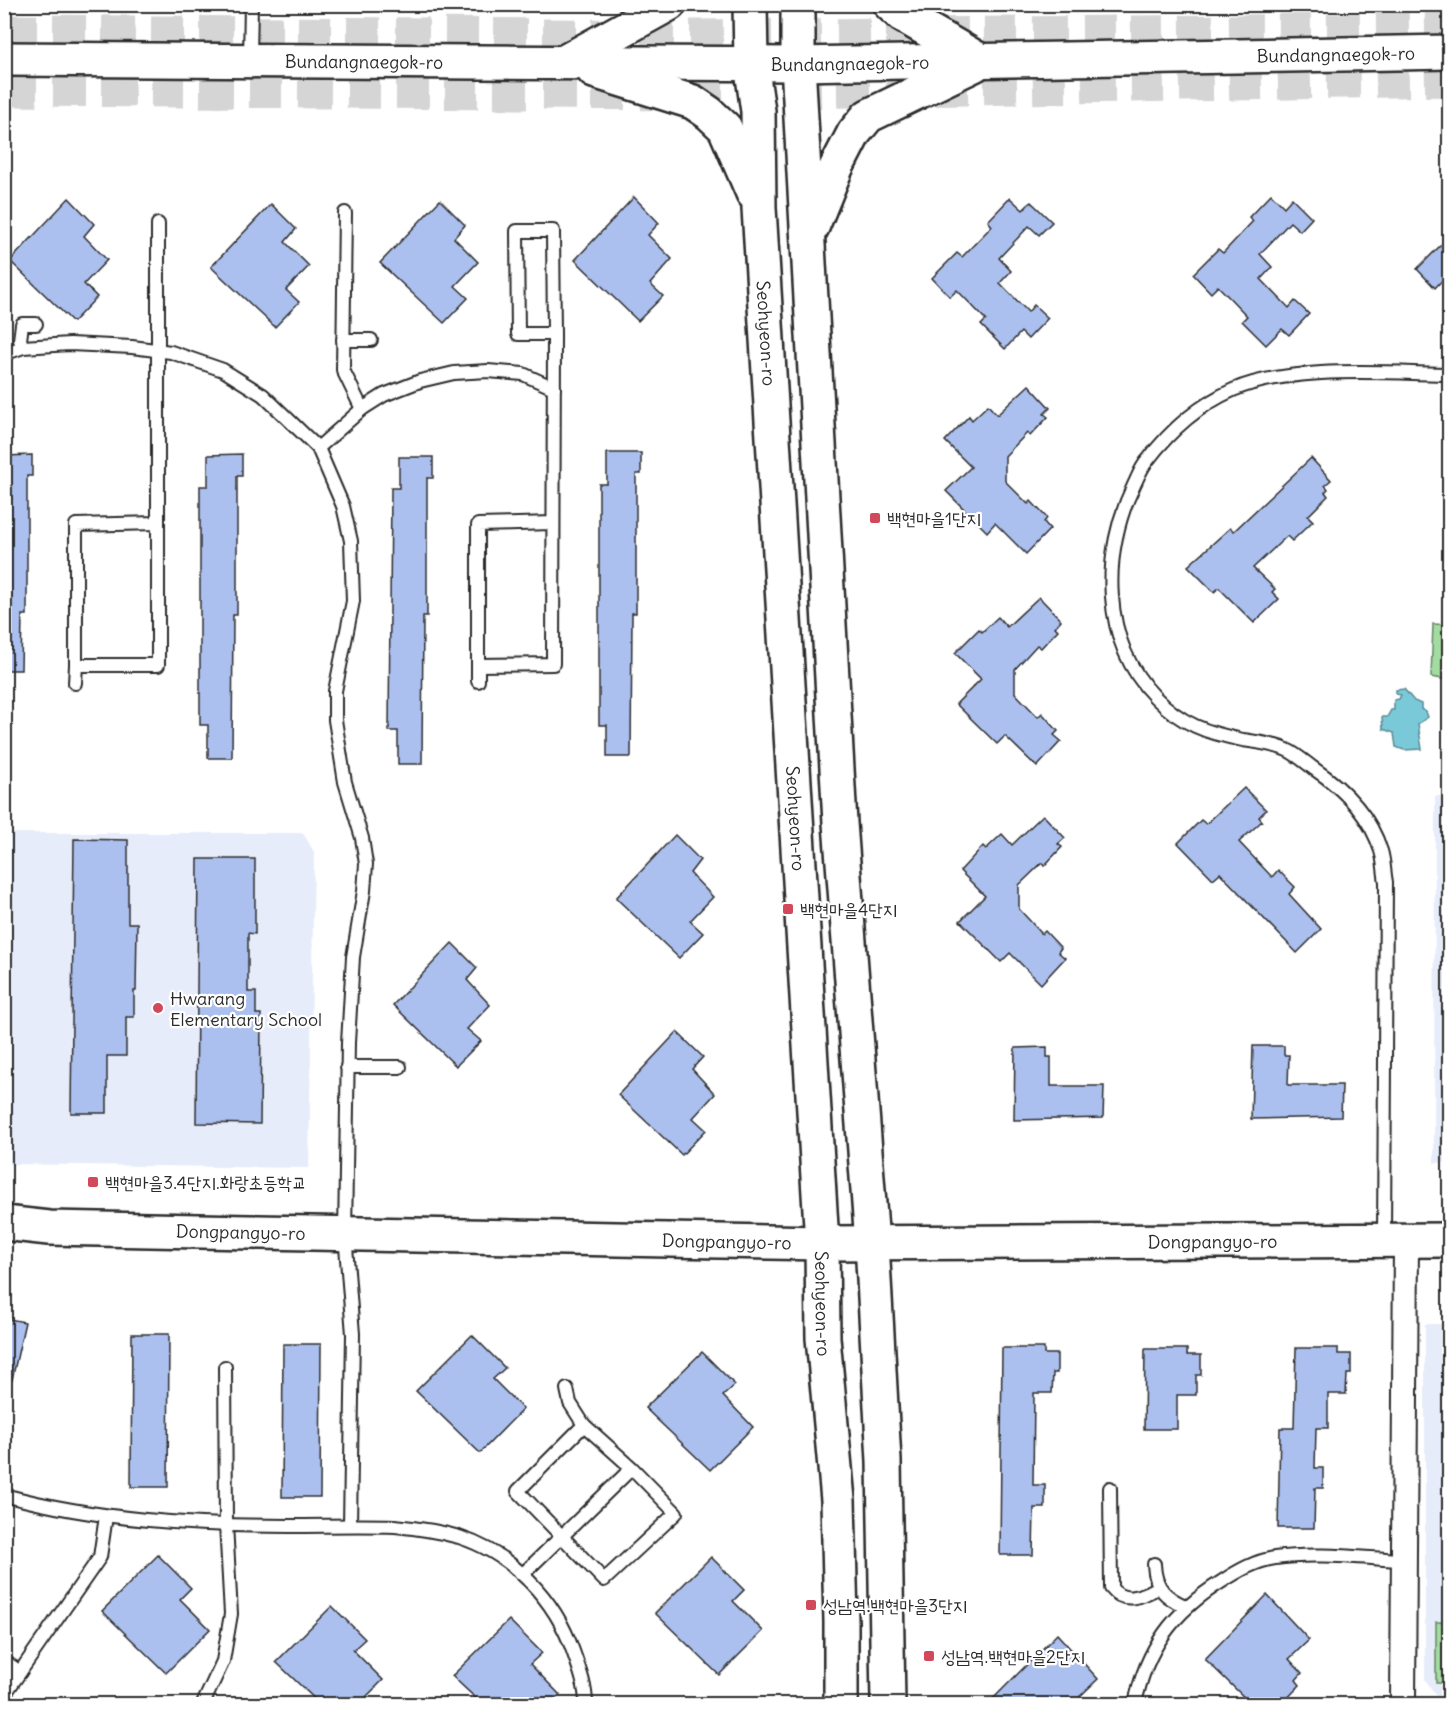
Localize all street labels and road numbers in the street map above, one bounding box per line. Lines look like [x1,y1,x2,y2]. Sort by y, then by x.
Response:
street label: Bundangnaegok-ro [1256,41,1415,67]
street label: Bundangnaegok-ro [285,49,443,73]
street label: Bundangnaegok-ro [771,50,929,76]
street label: Seohyeon-ro [752,280,781,387]
street label: Seohyeon-ro [781,765,811,872]
street label: Dongpangyo-ro [176,1219,306,1244]
street label: Dongpangyo-ro [662,1228,792,1254]
street label: Dongpangyo-ro [1148,1229,1277,1253]
street label: Seohyeon-ro [811,1251,836,1357]

